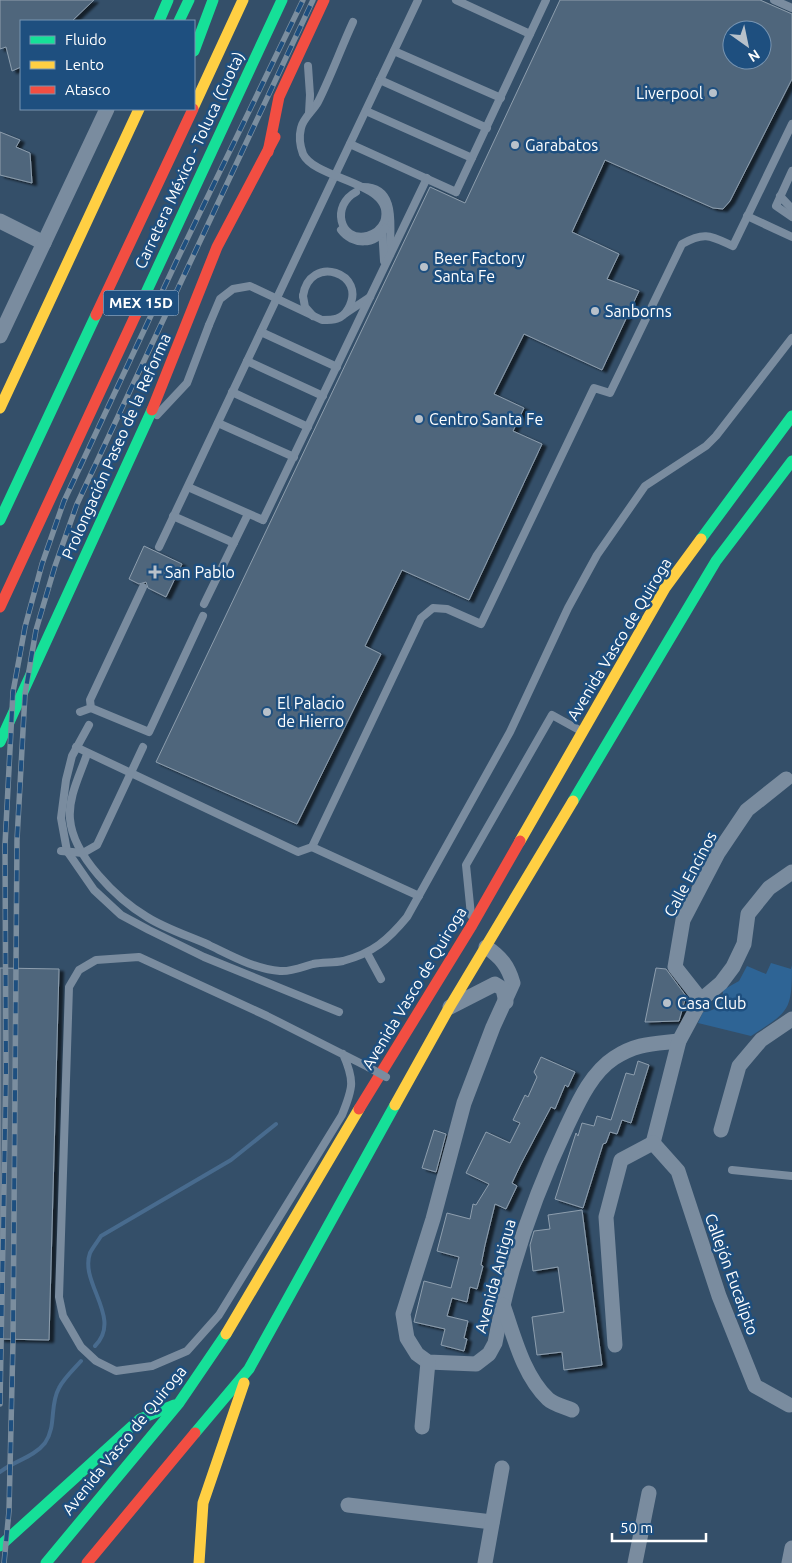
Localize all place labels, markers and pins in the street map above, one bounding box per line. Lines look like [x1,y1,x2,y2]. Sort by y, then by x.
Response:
place label: Liverpool [636,84,703,102]
marker: Liverpool [707,87,719,99]
place label: Garabatos [525,136,598,154]
marker: Garabatos [509,139,521,151]
place label: Beer Factory Santa Fe [434,249,525,285]
marker: Beer Factory Santa Fe [418,261,430,273]
place label: Sanborns [605,302,672,320]
marker: Sanborns [589,305,601,317]
place label: Centro Santa Fe [429,410,543,428]
marker: Centro Santa Fe [413,413,425,425]
place label: San Pablo [165,563,235,581]
marker: San Pablo [149,566,161,578]
place label: El Palacio de Hierro [277,694,345,730]
marker: El Palacio de Hierro [261,706,273,718]
place label: Casa Club [677,994,746,1012]
marker: Casa Club [661,997,673,1009]

